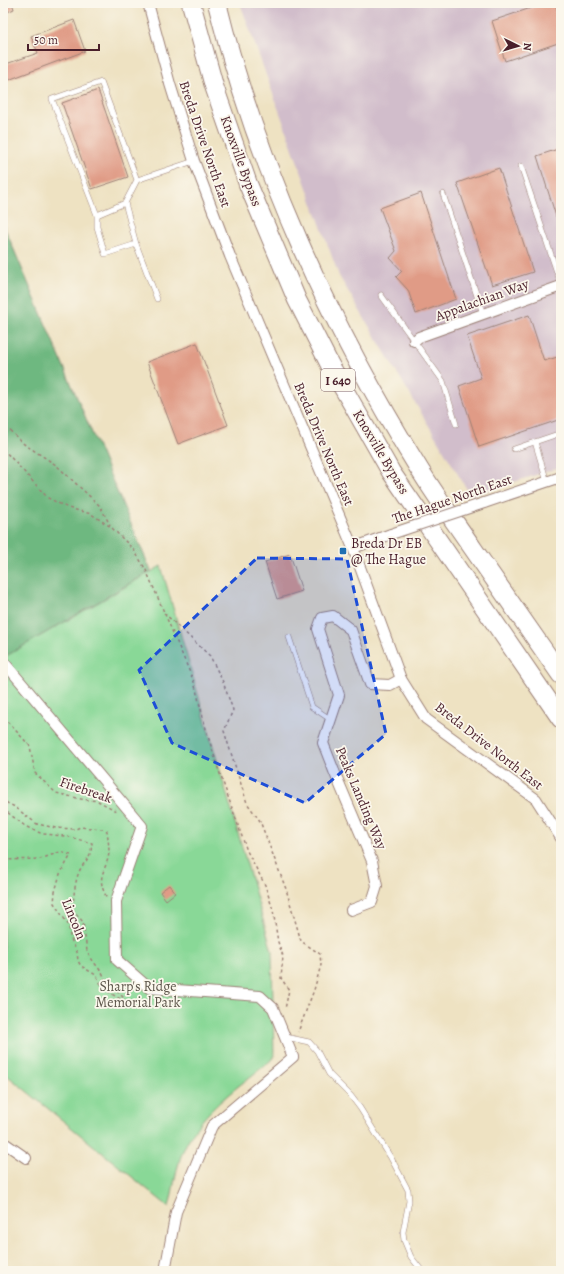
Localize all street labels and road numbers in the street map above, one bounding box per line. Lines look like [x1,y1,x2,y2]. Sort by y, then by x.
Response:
street label: Breda Drive North East [174,78,236,210]
street label: Knoxville Bypass [216,113,266,209]
street label: Appalachian Way [432,274,532,326]
road number: I 640 [321,369,355,391]
street label: Breda Drive North East [289,379,359,509]
street label: Knoxville Bypass [348,406,414,498]
street label: The Hague North East [390,470,515,528]
street label: Breda Drive North East [431,698,547,795]
street label: Peaks Landing Way [331,744,392,853]
street label: Firebreak [57,772,115,808]
street label: Lincoln [57,896,91,943]

